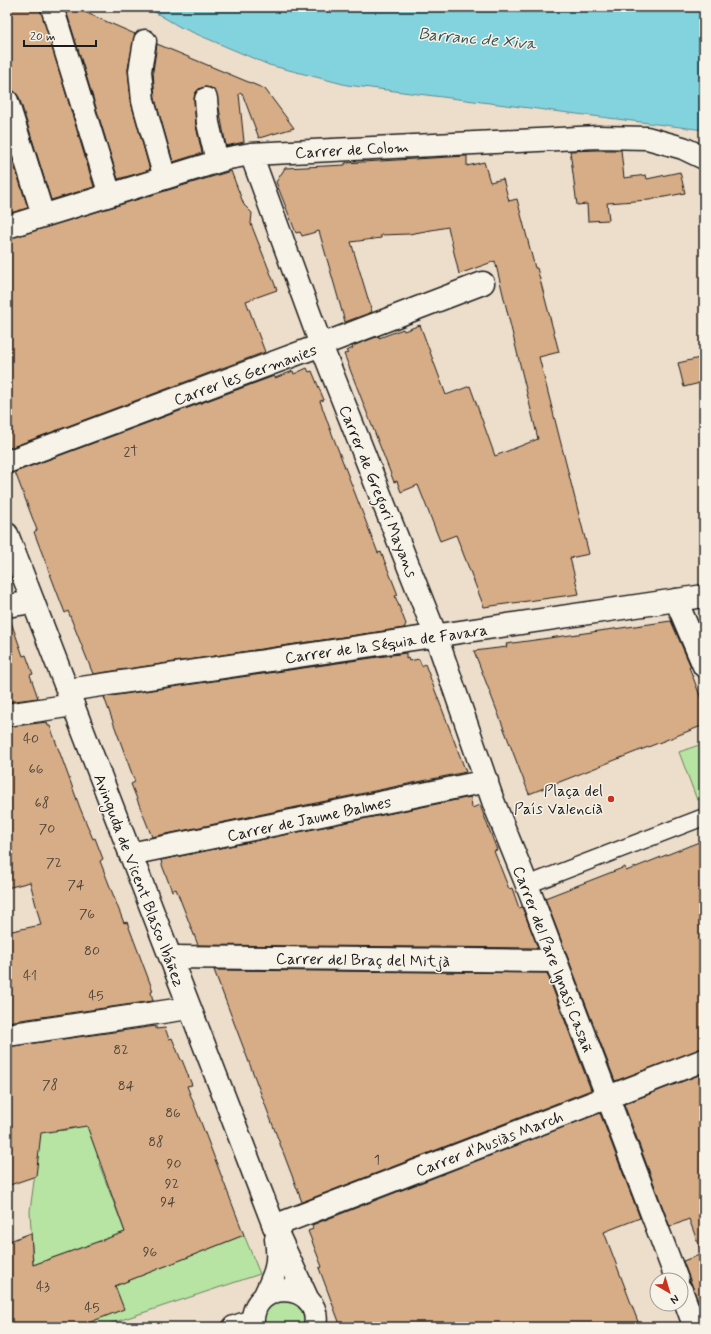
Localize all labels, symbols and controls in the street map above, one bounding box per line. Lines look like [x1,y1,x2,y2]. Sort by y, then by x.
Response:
scale bar [24,22,96,48]
water label: Barranc de Xiva [417,23,538,55]
text: 20 m [30,29,56,45]
street label: Carrer de Colom [295,137,410,164]
street label: Carrer les Germanies [171,340,320,411]
street label: Carrer de Gregori Mayans [332,402,422,581]
house number: 2T [124,443,138,461]
street label: Carrer de la Séquia de Favara [284,620,489,669]
house number: 40 [23,730,39,748]
house number: 66 [29,760,44,778]
street label: Avinguda de Vicent Blasco Ibáñez [87,771,189,990]
place label: Plaça del País Valencià [514,781,603,820]
street label: Carrer de Jaume Balmes [225,792,393,847]
house number: 68 [35,794,49,812]
marker: Plaça del País Valencià [606,794,616,804]
house number: 70 [39,820,55,838]
house number: 72 [46,854,62,872]
street label: Carrer del Pare Ignasi Casañ [507,863,598,1056]
house number: 74 [68,876,85,894]
house number: 76 [79,905,95,923]
house number: 80 [84,942,100,960]
street label: Carrer del Braç del Mitjà [276,948,450,973]
house number: 41 [23,967,37,985]
house number: 45 [88,987,104,1005]
house number: 82 [113,1041,129,1059]
house number: 78 [42,1076,58,1094]
house number: 84 [118,1077,135,1095]
house number: 86 [165,1104,181,1122]
street label: Carrer d'Ausiàs March [413,1107,566,1182]
house number: 88 [148,1133,164,1151]
house number: 1 [374,1151,380,1169]
house number: 90 [167,1155,181,1173]
house number: 92 [165,1175,179,1193]
house number: 94 [160,1193,176,1211]
house number: 96 [143,1243,158,1261]
north arrow [649,1272,689,1312]
house number: 43 [36,1278,50,1296]
text: N [667,1291,682,1307]
house number: 45 [84,1299,100,1317]

